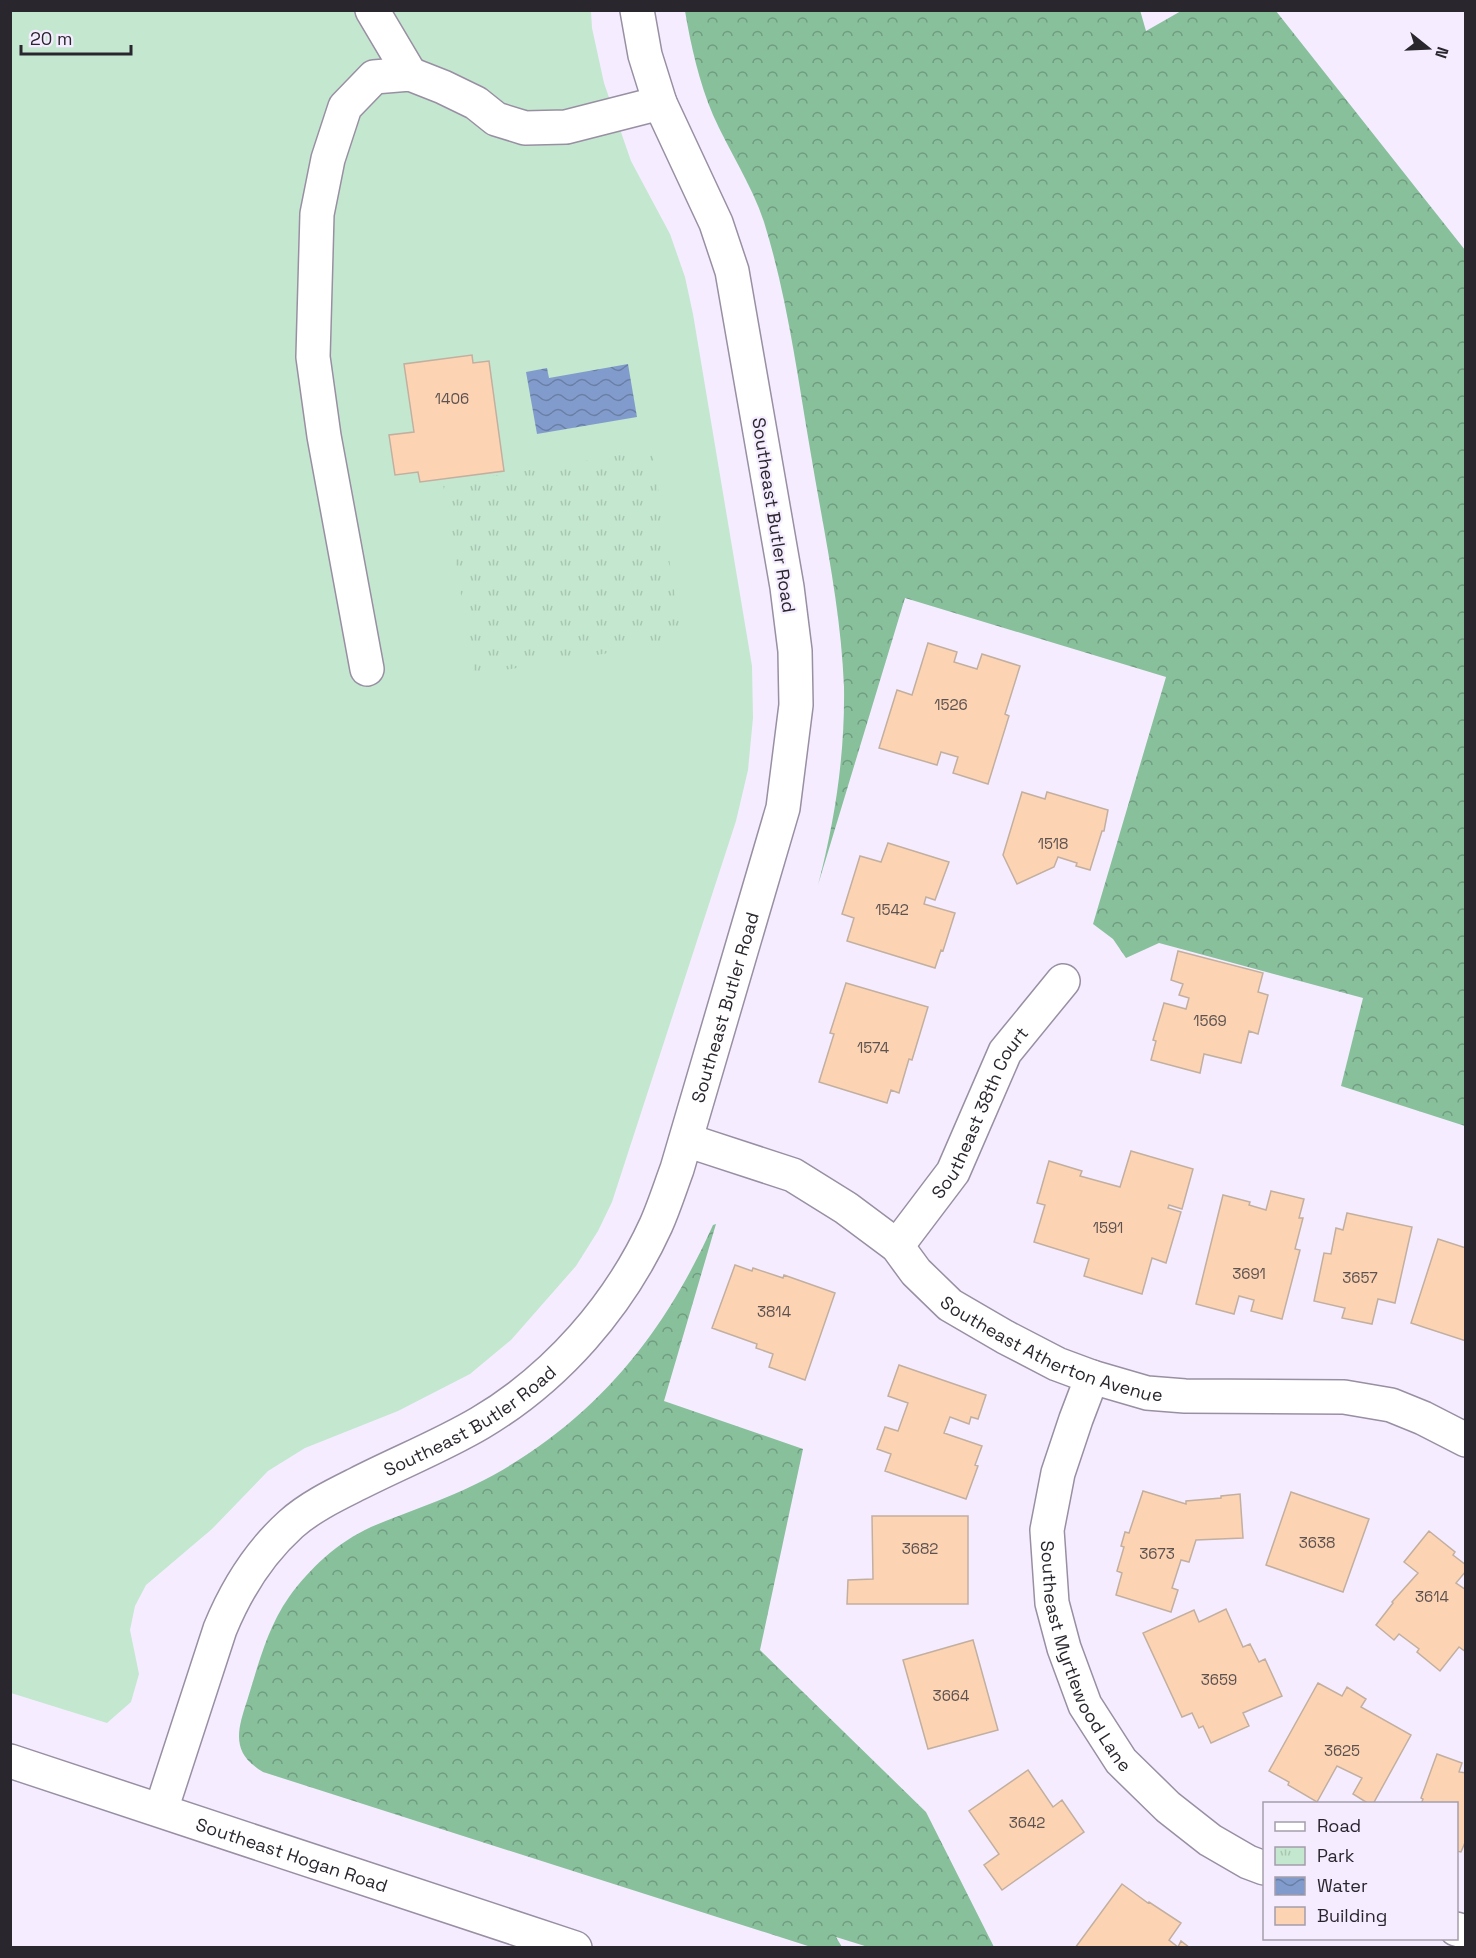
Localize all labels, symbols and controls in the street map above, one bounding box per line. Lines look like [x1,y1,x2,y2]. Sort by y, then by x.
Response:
scale bar [21,18,130,56]
north arrow [1398,18,1458,78]
text: 20 m [30,27,73,50]
text: N [1430,44,1453,61]
house number: 1406 [435,389,469,408]
street label: Southeast Butler Road [747,416,801,614]
house number: 1526 [934,695,968,714]
house number: 1518 [1038,834,1068,853]
house number: 1542 [875,900,909,919]
street label: Southeast Butler Road [686,909,763,1105]
house number: 1569 [1193,1011,1227,1030]
street label: Southeast 38th Court [926,1022,1033,1203]
house number: 1574 [857,1038,889,1057]
house number: 1591 [1093,1218,1123,1237]
house number: 3691 [1232,1264,1266,1283]
house number: 3657 [1342,1268,1378,1287]
street label: Southeast Atherton Avenue [936,1291,1163,1406]
house number: 3814 [757,1302,791,1321]
street label: Southeast Butler Road [380,1360,560,1481]
house number: 3638 [1299,1533,1335,1552]
house number: 3682 [902,1539,938,1558]
street label: Southeast Myrtlewood Lane [1036,1540,1137,1777]
house number: 3673 [1139,1544,1175,1563]
house number: 3614 [1415,1587,1449,1606]
house number: 3659 [1201,1670,1237,1689]
house number: 3664 [933,1686,969,1705]
house number: 3625 [1324,1741,1360,1760]
legend [1263,1802,1458,1940]
street label: Southeast Hogan Road [193,1812,391,1897]
house number: 3642 [1009,1813,1045,1832]
text: Road [1317,1814,1361,1837]
text: Park [1317,1844,1355,1867]
text: Water [1317,1874,1368,1897]
text: Building [1317,1904,1387,1927]

